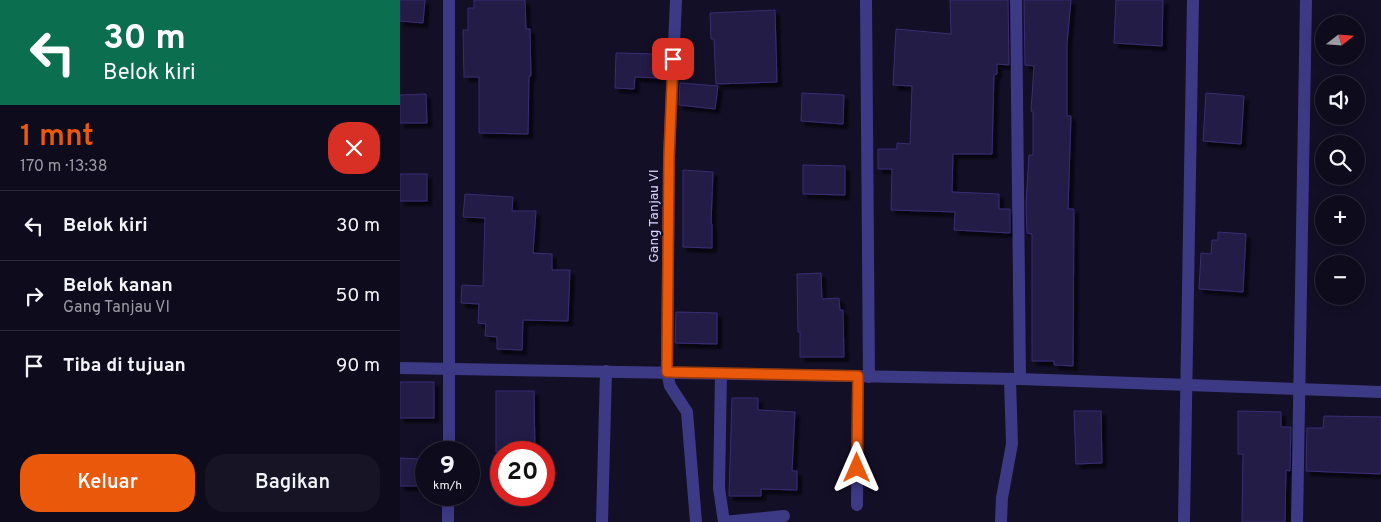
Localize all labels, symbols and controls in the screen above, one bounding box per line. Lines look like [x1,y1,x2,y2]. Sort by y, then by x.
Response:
north arrow [1315,15,1365,65]
map controls [1315,15,1365,305]
text: 30 m [103,17,186,61]
icon: left [20,20,85,85]
pin [652,38,694,80]
icon: arrive [659,45,687,73]
text: Belok kiri [103,60,196,87]
button: sound [1315,75,1365,125]
text: 1 mnt [20,119,94,156]
button: close [328,122,380,174]
button: search [1315,135,1365,185]
text: 170 m · 13:38 [20,157,108,177]
street label: Gang Tanjau VI [646,169,663,263]
button: + [1315,195,1365,245]
icon: left [20,212,48,240]
text: Belok kiri [63,214,148,238]
text: 30 m [336,214,380,238]
button: − [1315,255,1365,305]
text: Belok kanan [63,274,173,298]
icon: right [20,282,48,310]
text: 50 m [335,284,380,308]
text: Gang Tanjau VI [63,298,170,318]
icon: arrive [20,352,48,380]
text: Tiba di tujuan [63,354,186,378]
text: 90 m [336,354,380,378]
speed limit sign: 20 [490,441,555,506]
position arrow [830,441,882,493]
text: 9 [440,451,455,483]
button: Keluar [20,454,195,512]
button: Bagikan [205,454,380,512]
text: km/h [433,478,462,494]

